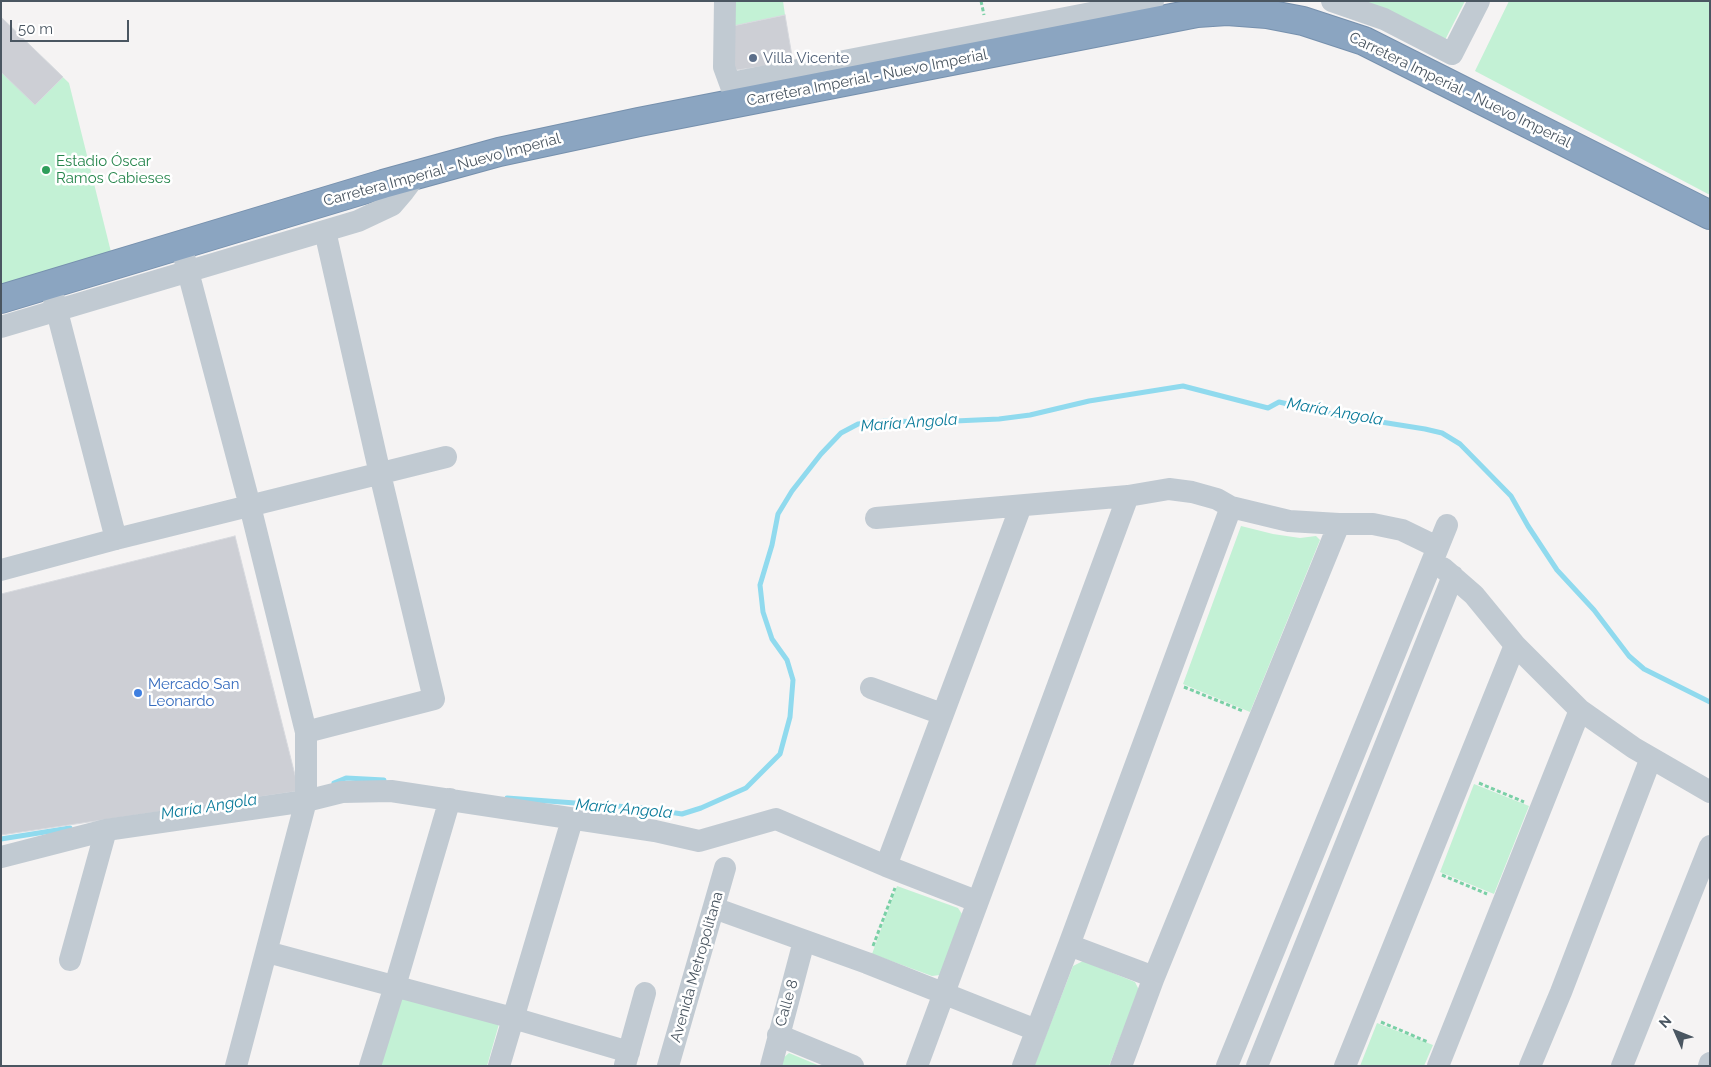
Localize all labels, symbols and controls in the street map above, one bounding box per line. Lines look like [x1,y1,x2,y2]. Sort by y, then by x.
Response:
scale bar [12,10,131,42]
text: 50 m [18,20,53,38]
street label: Carretera Imperial - Nuevo Imperial [1346,28,1574,152]
street label: Carretera Imperial - Nuevo Imperial [745,46,989,110]
place label: Villa Vicente [763,49,849,67]
marker: Villa Vicente [747,52,759,64]
street label: Carretera Imperial - Nuevo Imperial [322,130,562,210]
place label: Estadio Óscar Ramos Cabieses [56,152,171,187]
marker: Estadio Óscar Ramos Cabieses [40,164,52,176]
water label: María Angola [1286,394,1384,430]
water label: María Angola [860,410,958,436]
place label: Mercado San Leonardo [148,675,239,710]
marker: Mercado San Leonardo [132,687,144,699]
water label: María Angola [160,790,258,824]
water label: María Angola [575,795,673,823]
street label: Avenida Metropolitana [667,890,727,1044]
street label: Calle 8 [772,977,802,1029]
north arrow [1651,1007,1701,1057]
text: N [1656,1012,1675,1031]

